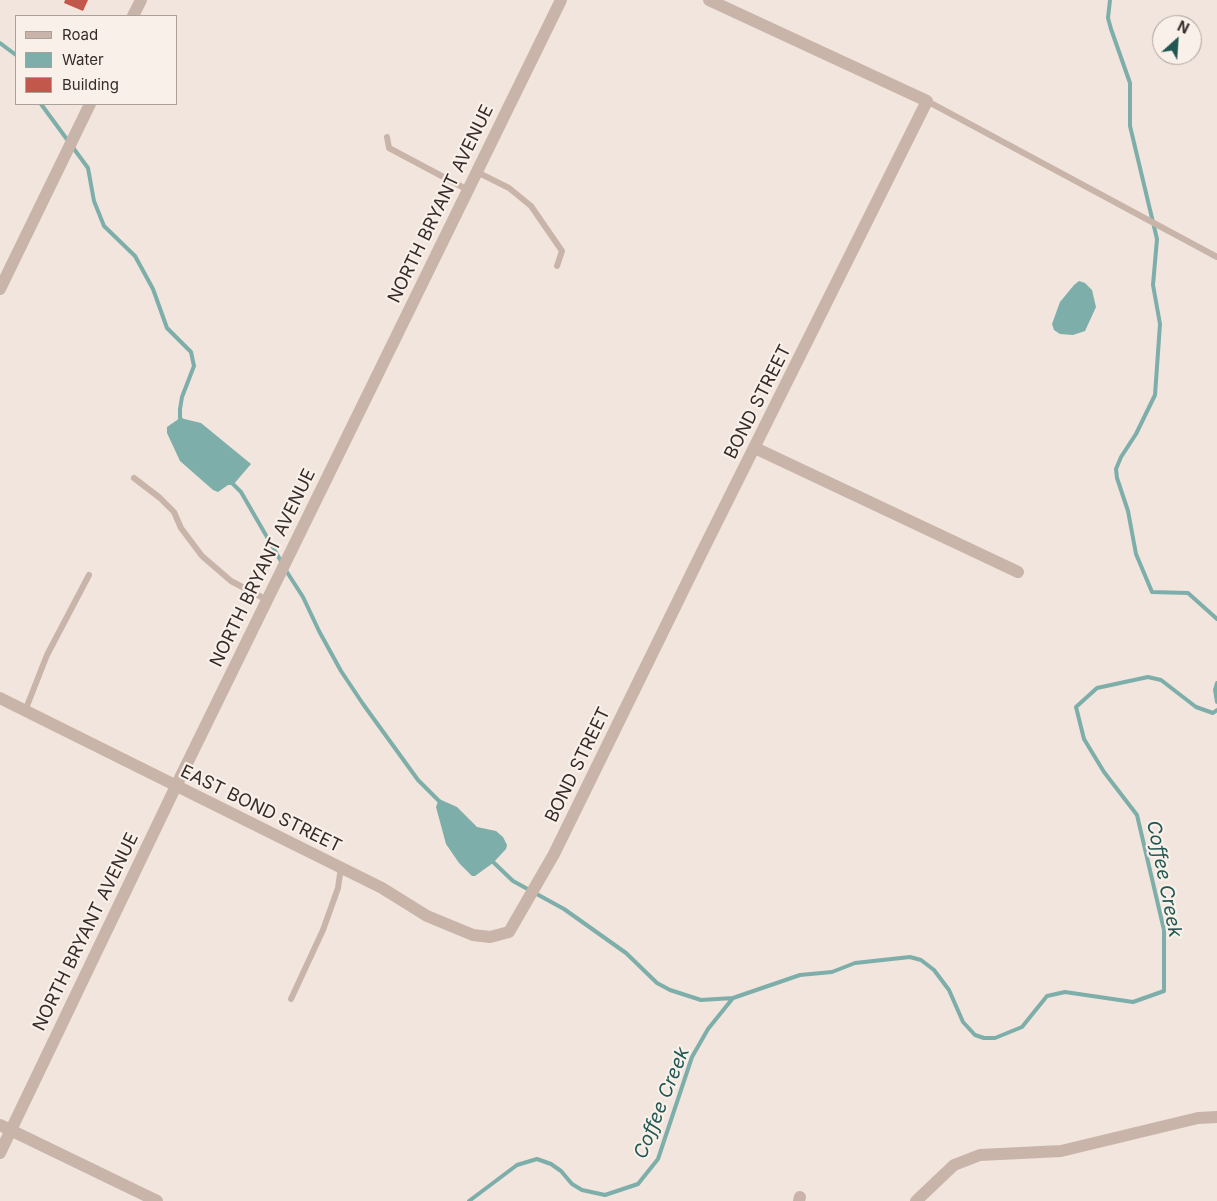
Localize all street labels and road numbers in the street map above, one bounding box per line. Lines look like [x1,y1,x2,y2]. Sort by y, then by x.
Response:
street label: NORTH BRYANT AVENUE [384,101,498,307]
street label: BOND STREET [720,341,796,463]
street label: NORTH BRYANT AVENUE [206,465,320,671]
street label: BOND STREET [541,704,615,826]
street label: EAST BOND STREET [177,761,345,857]
street label: NORTH BRYANT AVENUE [29,829,143,1035]

